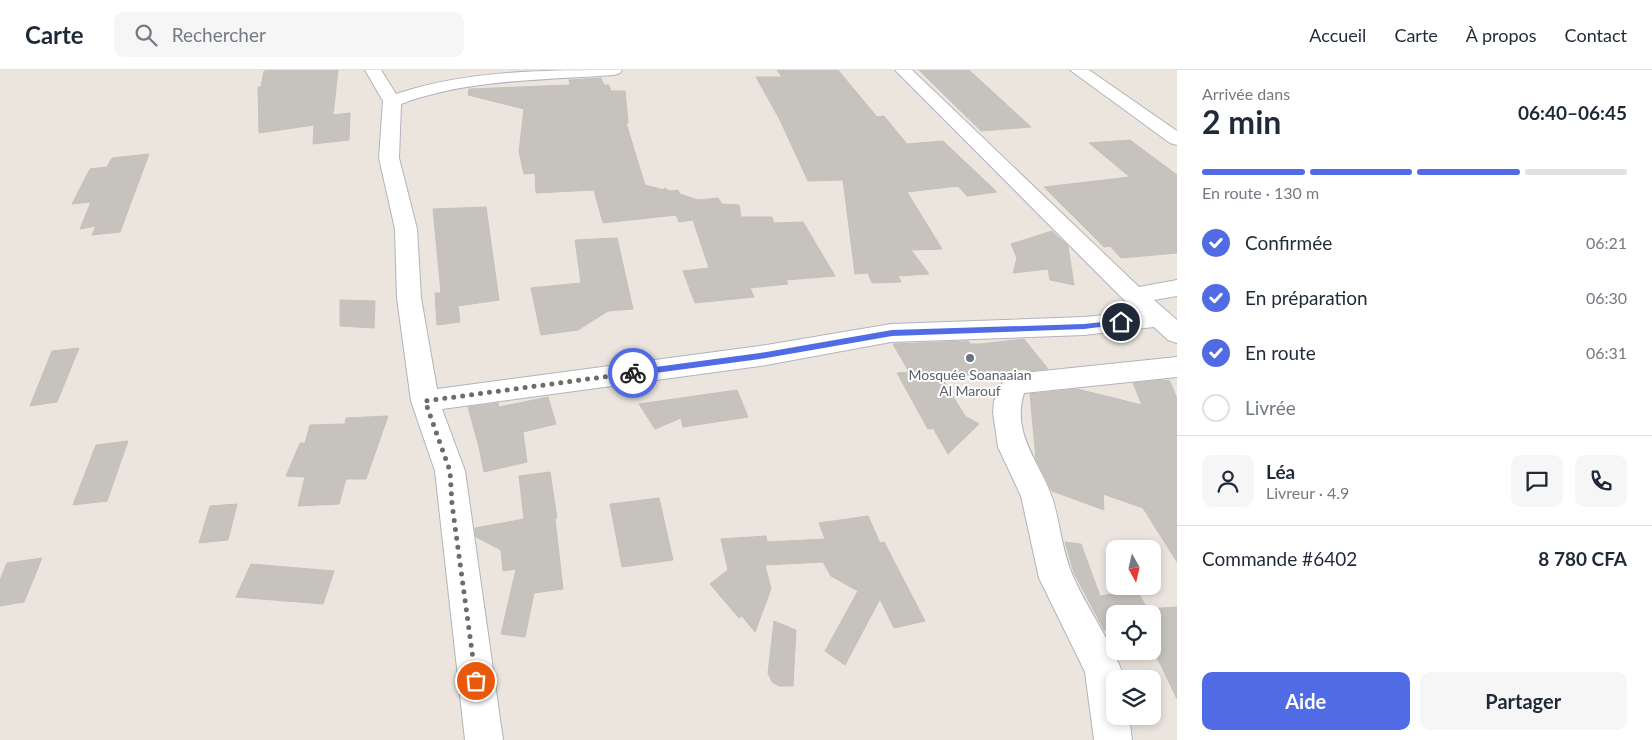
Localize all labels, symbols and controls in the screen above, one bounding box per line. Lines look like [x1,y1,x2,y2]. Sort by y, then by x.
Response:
search box [114,12,464,57]
text: Carte [25,20,84,49]
icon: search [132,21,160,49]
text: Rechercher [172,23,266,46]
text: Accueil [1309,24,1366,46]
text: Carte [1394,24,1438,46]
text: À propos [1466,24,1537,46]
text: Contact [1565,24,1627,46]
text: Arrivée dans [1202,84,1290,103]
text: 06:40–06:45 [1518,101,1627,124]
text: 2 min [1202,102,1281,141]
text: En route · 130 m [1202,183,1319,202]
icon: check [1202,229,1230,257]
text: Confirmée [1245,231,1332,254]
text: 06:21 [1586,233,1627,252]
icon: check [1202,284,1230,312]
text: En préparation [1245,286,1368,309]
text: 06:30 [1586,288,1627,307]
pin [1100,301,1142,343]
icon: home [1107,308,1135,336]
icon: check [1202,339,1230,367]
text: En route [1245,341,1316,364]
text: 06:31 [1586,343,1627,362]
courier [608,348,658,398]
marker: Mosquée Soanaaian Al Marouf [964,352,976,364]
icon: bike [619,359,647,387]
place label: Mosquée Soanaaian Al Marouf [908,366,1032,399]
text: Livrée [1245,396,1296,419]
button: person [1202,455,1254,507]
button: chat [1511,455,1563,507]
button: phone [1575,455,1627,507]
text: Léa [1266,460,1295,483]
text: Livreur · 4.9 [1266,483,1349,502]
north arrow [1106,540,1161,595]
map controls [1106,540,1161,725]
text: Commande #6402 [1202,547,1357,570]
text: 8 780 CFA [1538,547,1627,570]
button: locate [1106,605,1161,660]
pin [455,660,497,702]
icon: bag [462,667,490,695]
button: layers [1106,670,1161,725]
button: Aide [1202,672,1410,730]
button: Partager [1420,672,1627,730]

